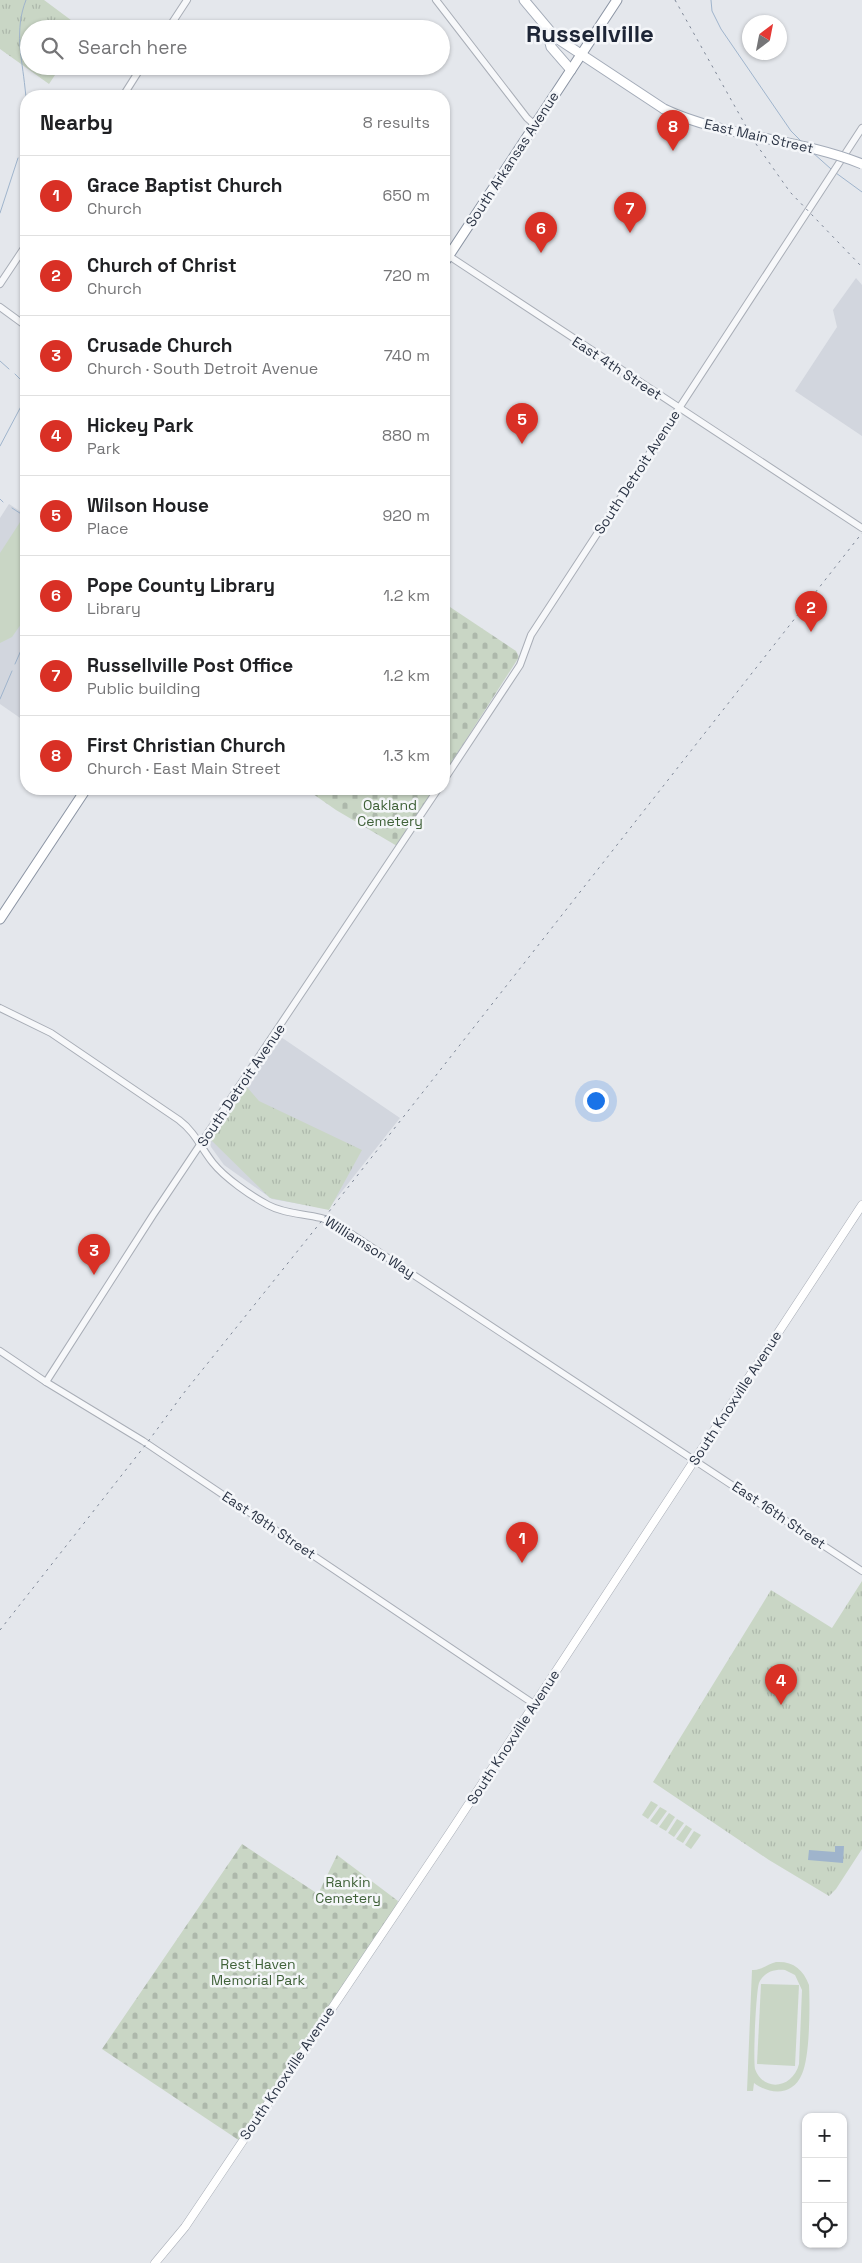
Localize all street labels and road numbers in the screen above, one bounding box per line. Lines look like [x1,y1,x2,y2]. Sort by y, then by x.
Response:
street label: South Arkansas Avenue [461,88,563,230]
street label: East Main Street [703,115,815,157]
street label: East 4th Street [569,332,665,404]
street label: South Detroit Avenue [590,406,684,538]
street label: South Detroit Avenue [193,1020,289,1150]
street label: Williamson Way [322,1212,418,1282]
street label: South Knoxville Avenue [685,1327,785,1469]
street label: East 16th Street [729,1477,829,1553]
street label: East 19th Street [219,1487,319,1563]
street label: South Knoxville Avenue [463,1666,563,1808]
street label: South Knoxville Avenue [236,2003,338,2143]

